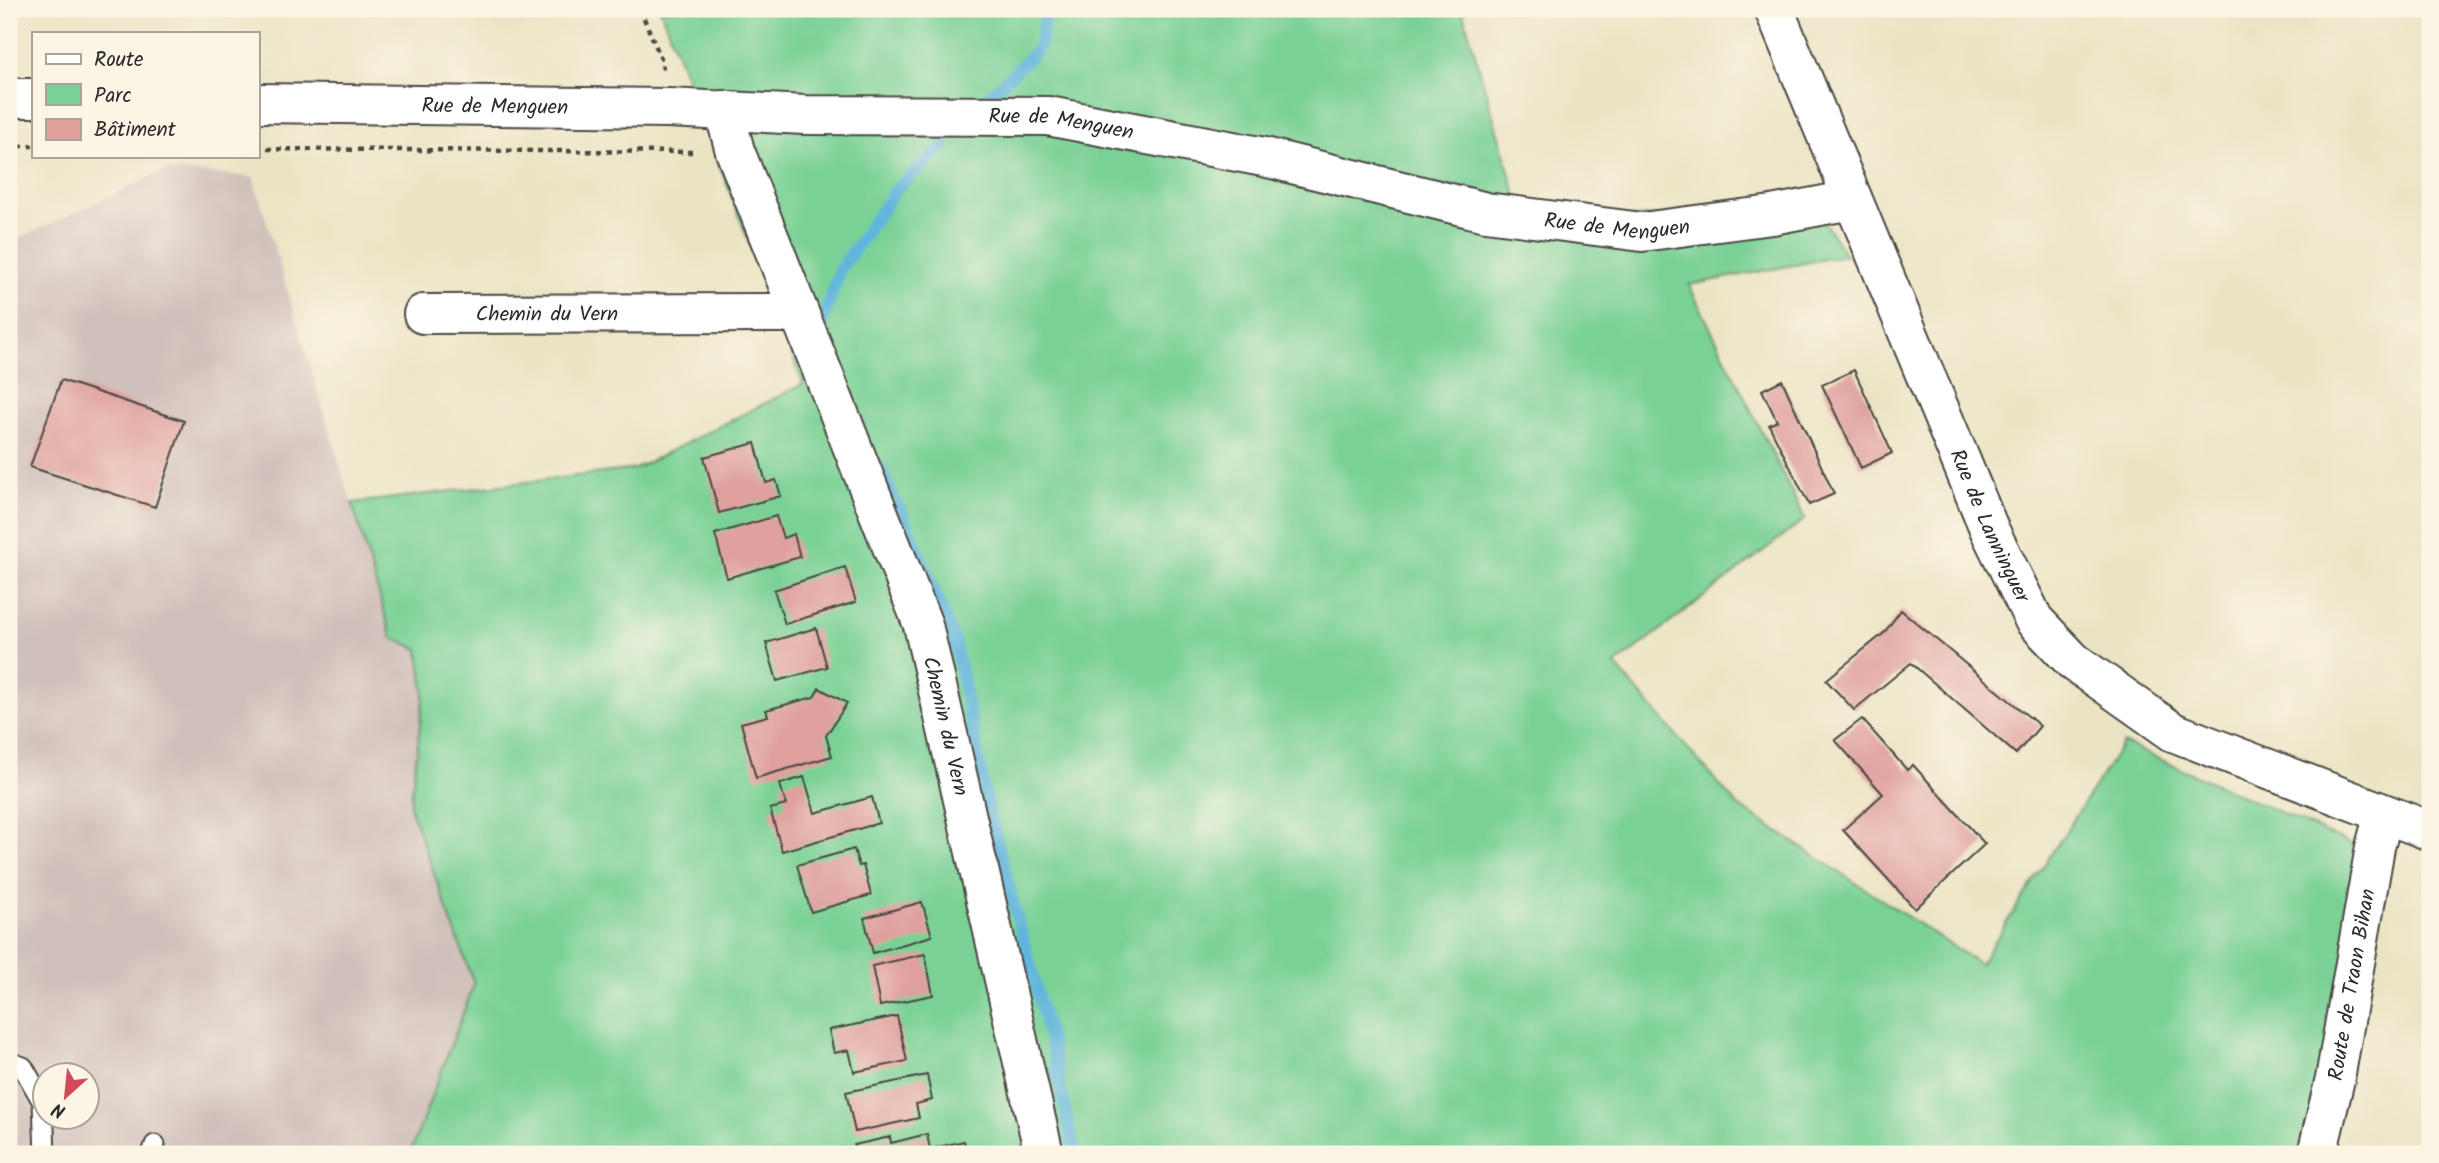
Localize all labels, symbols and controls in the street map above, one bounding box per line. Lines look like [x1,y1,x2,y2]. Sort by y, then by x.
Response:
legend [32,32,259,158]
text: Route [94,44,144,77]
text: Parc [94,80,132,113]
street label: Rue de Menguen [421,90,568,125]
street label: Rue de Menguen [988,101,1136,150]
text: Bâtiment [94,114,177,147]
street label: Rue de Menguen [1542,205,1692,250]
street label: Chemin du Vern [476,298,618,332]
street label: Rue de Lanninguer [1940,444,2038,609]
street label: Chemin du Vern [913,653,977,799]
street label: Route de Traon Bihan [2320,886,2386,1083]
north arrow [32,1062,102,1132]
text: N [47,1093,71,1125]

